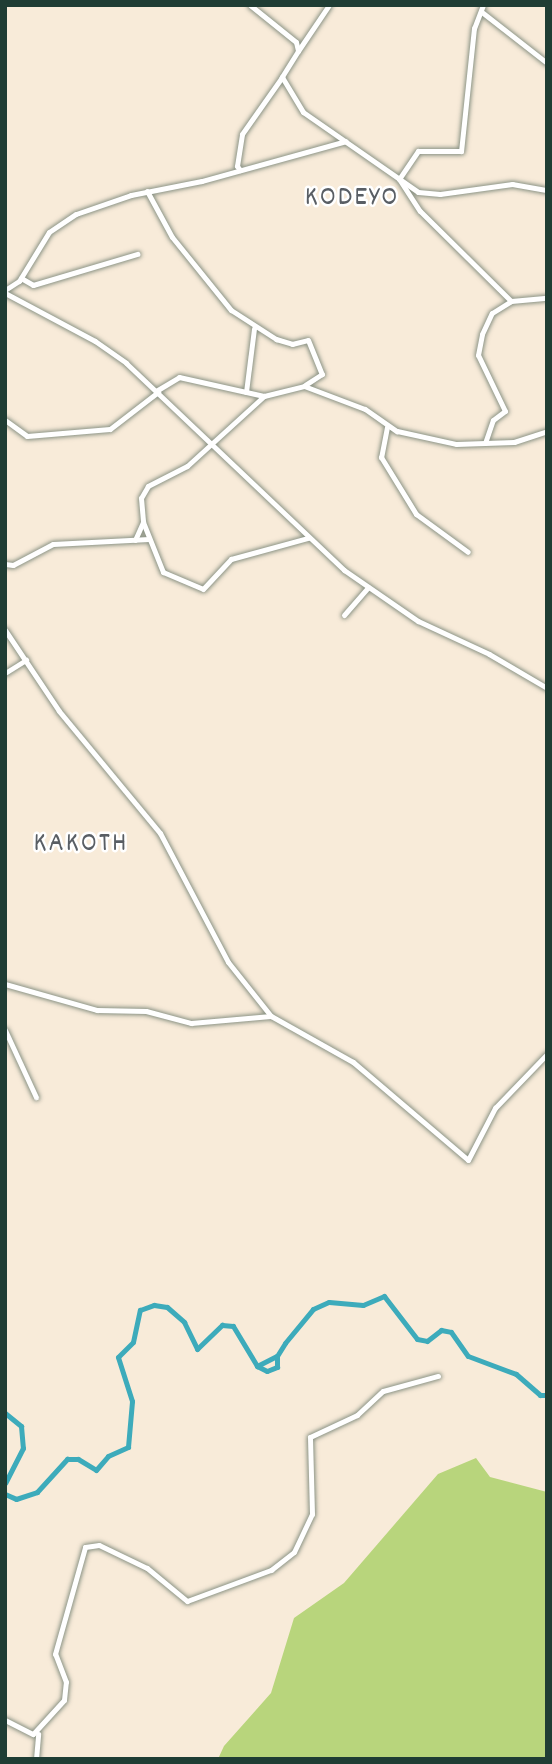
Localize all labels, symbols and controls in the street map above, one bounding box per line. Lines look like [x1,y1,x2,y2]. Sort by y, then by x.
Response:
district label: KODEYO [306,182,398,216]
district label: KAKOTH [34,828,128,862]

